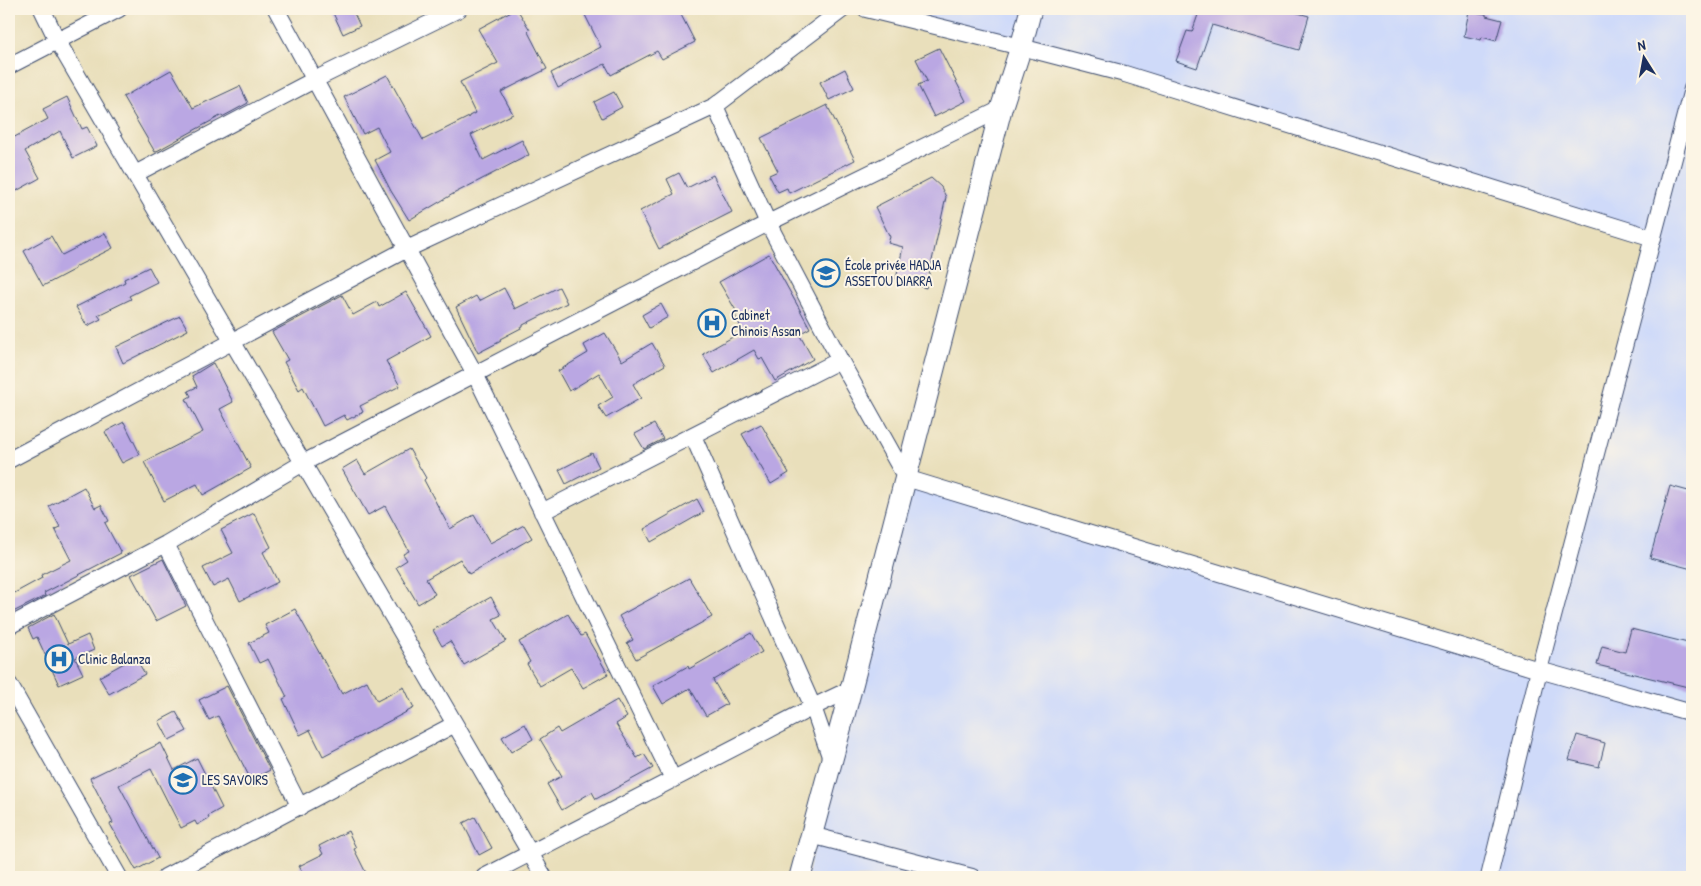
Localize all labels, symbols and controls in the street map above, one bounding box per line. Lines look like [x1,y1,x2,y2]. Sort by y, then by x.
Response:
north arrow [1618,32,1668,82]
text: N [1636,35,1647,55]
place label: École privée HADJA ASSETOU DIARRA [845,255,941,290]
school or university icon: École privée HADJA ASSETOU DIARRA [811,258,841,288]
place label: Cabinet Chinois Assan [731,305,801,340]
hospital icon: Cabinet Chinois Assan [697,308,727,338]
hospital icon: Clinic Balanza [44,644,74,674]
place label: Clinic Balanza [78,649,151,668]
school or university icon: LES SAVOIRS [168,765,198,795]
place label: LES SAVOIRS [202,770,269,789]

